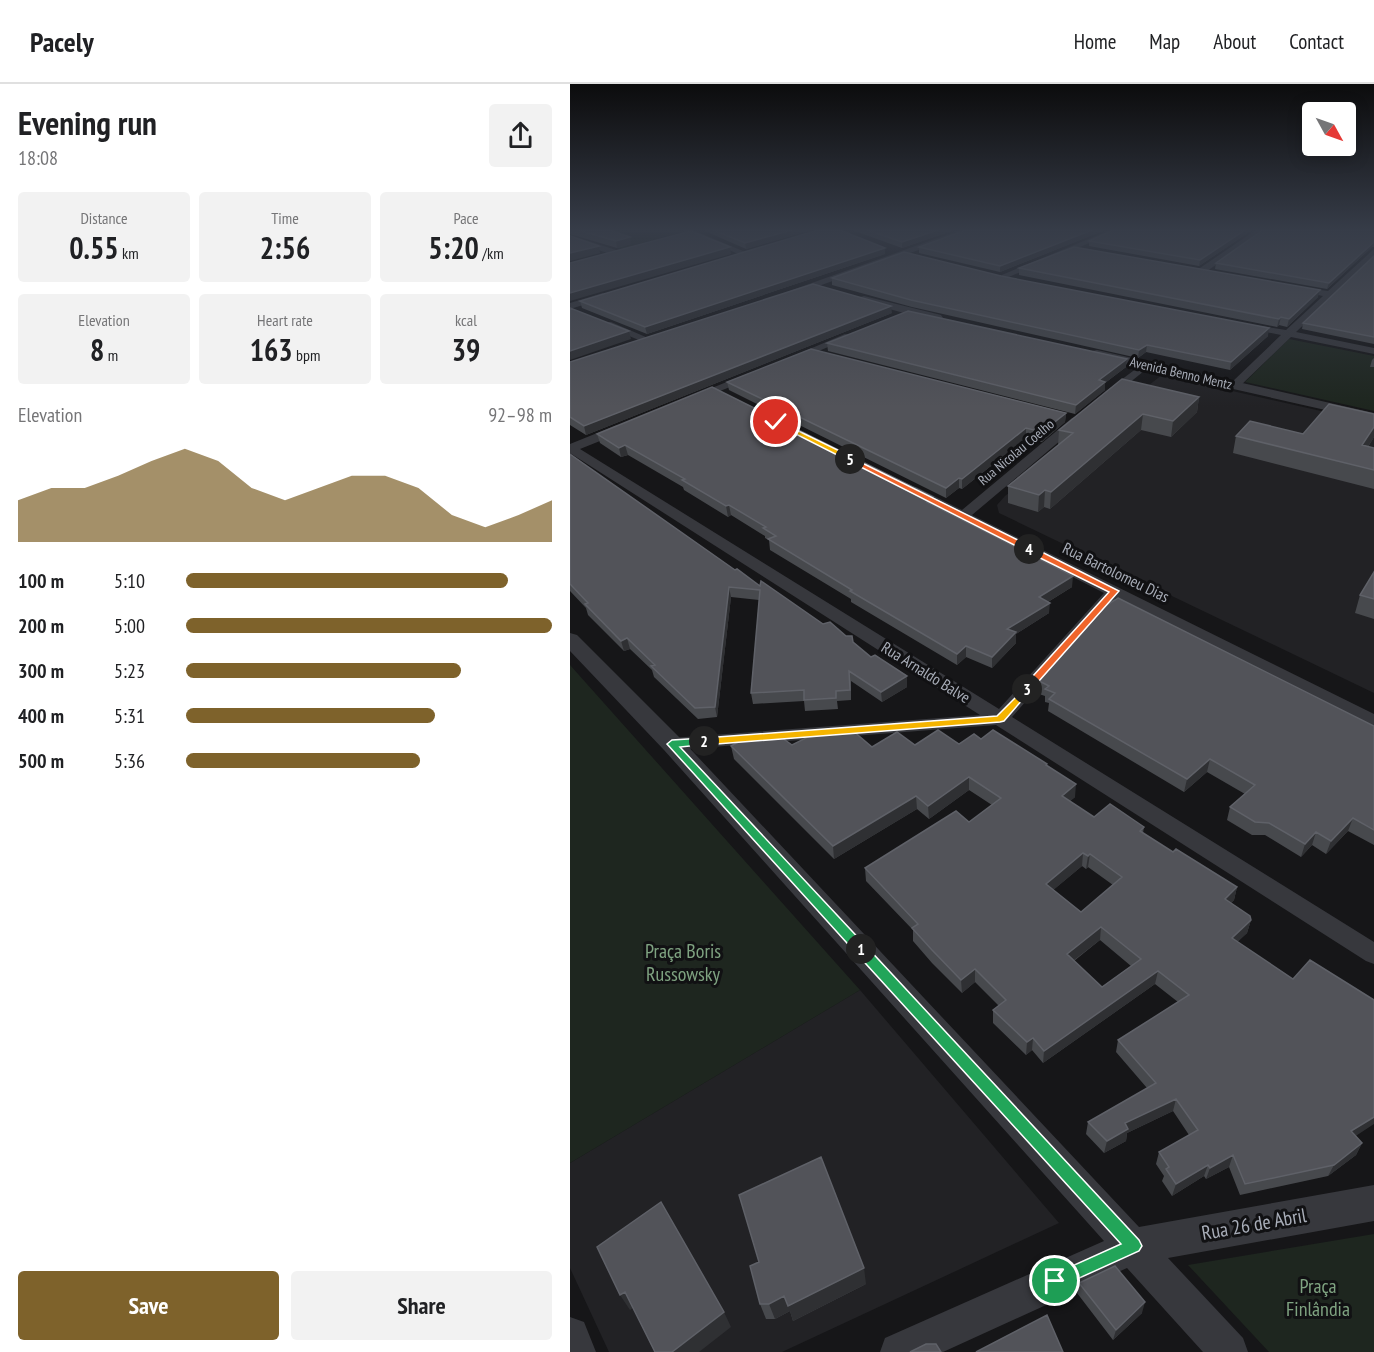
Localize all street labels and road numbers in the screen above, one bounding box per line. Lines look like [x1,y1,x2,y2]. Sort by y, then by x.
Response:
street label: Avenida Benno Mentz [1128,352,1234,394]
street label: Rua Nicolau Coelho [974,415,1058,489]
street label: Rua Bartolomeu Dias [1059,538,1173,606]
street label: Rua Arnaldo Balve [878,637,974,707]
street label: Rua 26 de Abril [1200,1202,1309,1246]

